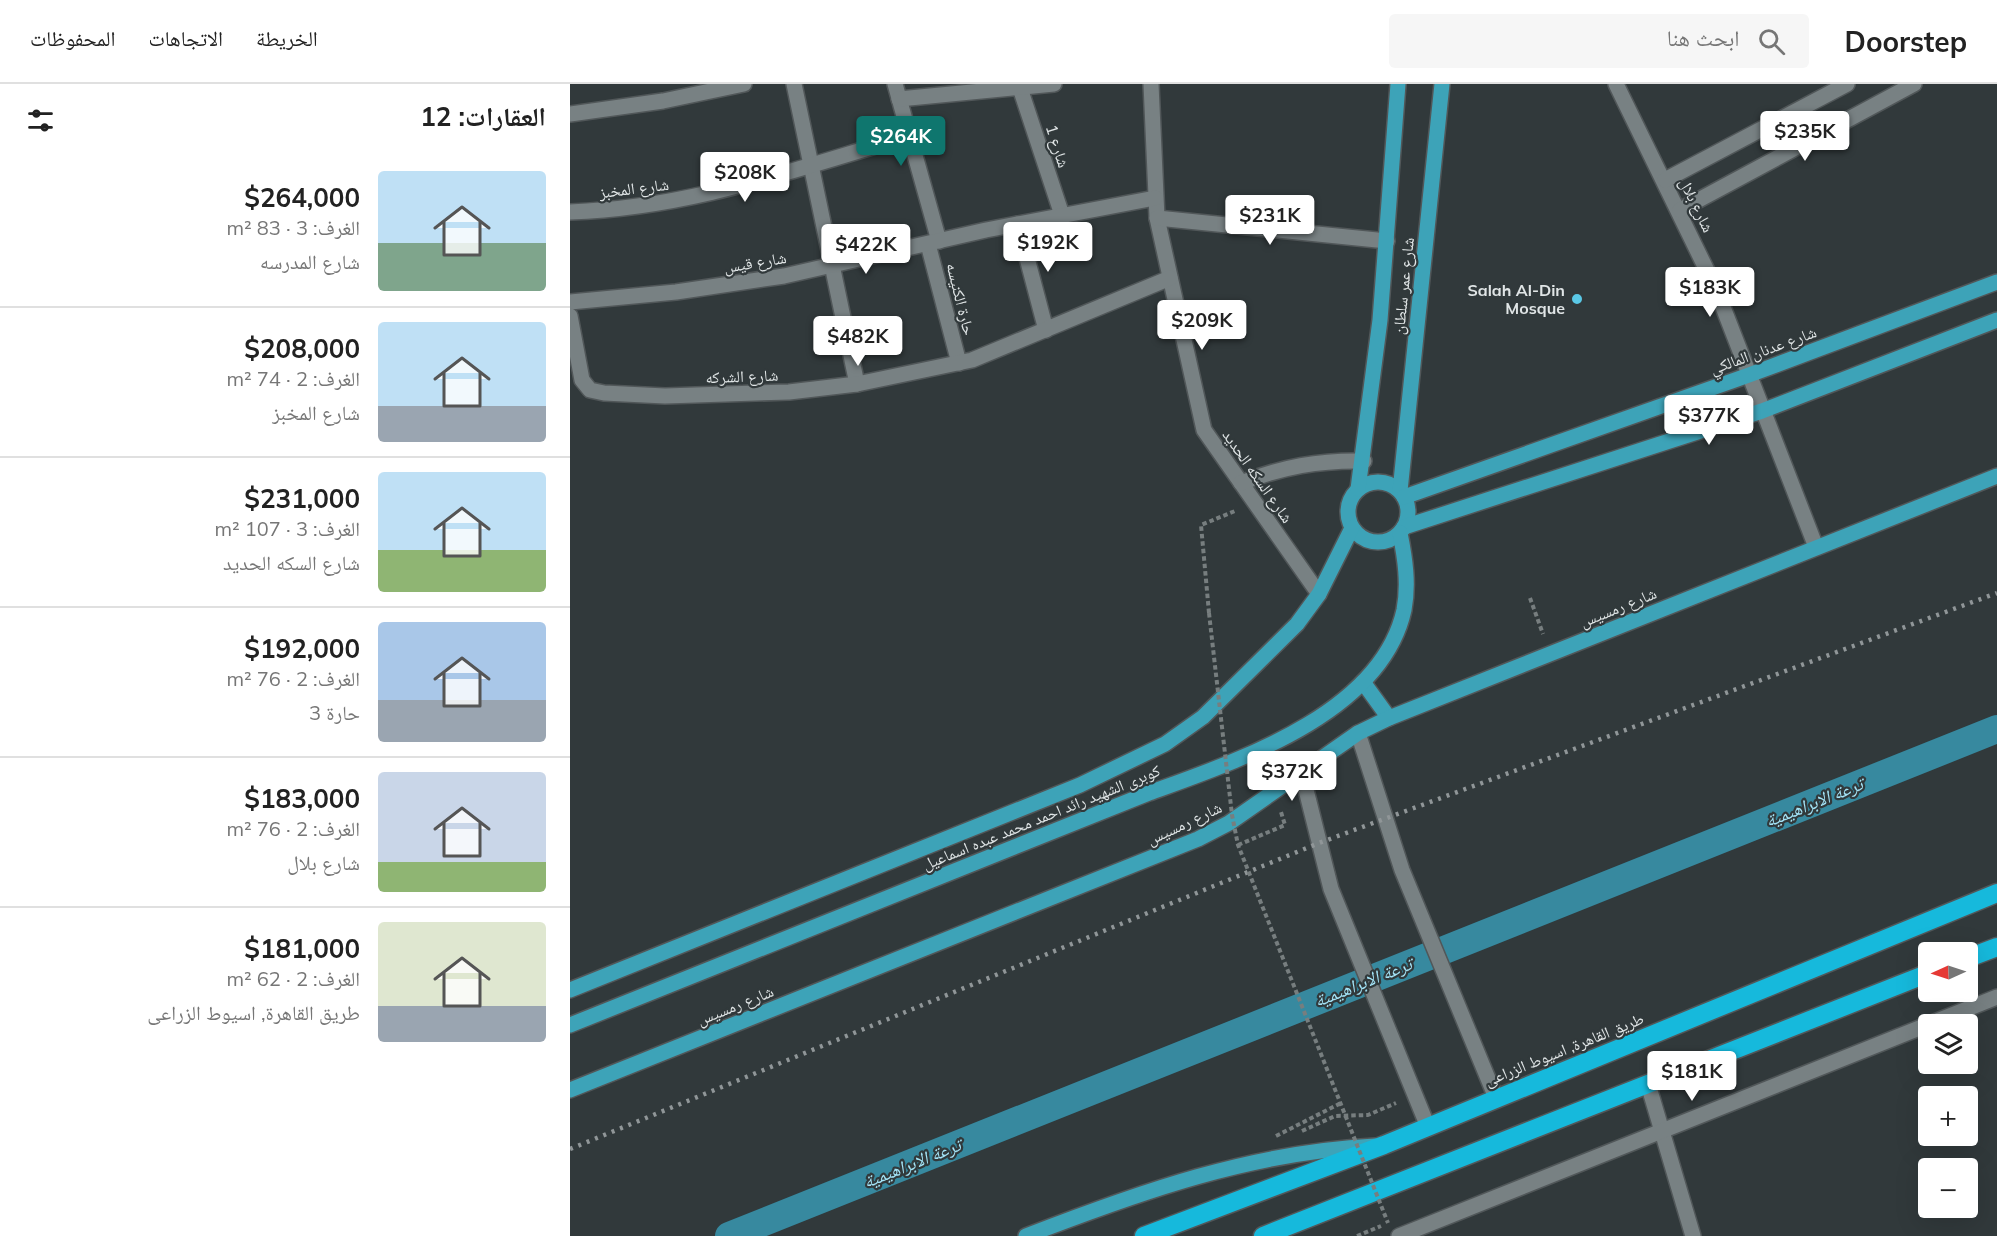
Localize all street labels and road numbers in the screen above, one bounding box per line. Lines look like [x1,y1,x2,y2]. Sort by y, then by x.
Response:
street label: شارع 1 [1041,122,1074,170]
street label: شارع المخبز [597,174,670,203]
street label: شارع بلال [1674,174,1719,236]
street label: شارع عمر سلطان [1388,236,1419,336]
street label: شارع قيس [722,247,788,278]
street label: حارة الكنيسه [942,261,980,337]
street label: شارع عدنان المالكي [1707,321,1820,381]
street label: شارع الشركه [705,365,779,388]
street label: شارع السكه الحديد [1218,425,1298,527]
street label: شارع رمسيس [1577,583,1660,632]
street label: كوبرى الشهيد رائد احمد محمد عبده اسماعيل [919,760,1163,875]
street label: شارع رمسيس [1143,797,1225,850]
street label: شارع رمسيس [694,981,777,1030]
street label: طريق القاهرة, اسيوط الزراعى [1481,1008,1647,1091]

